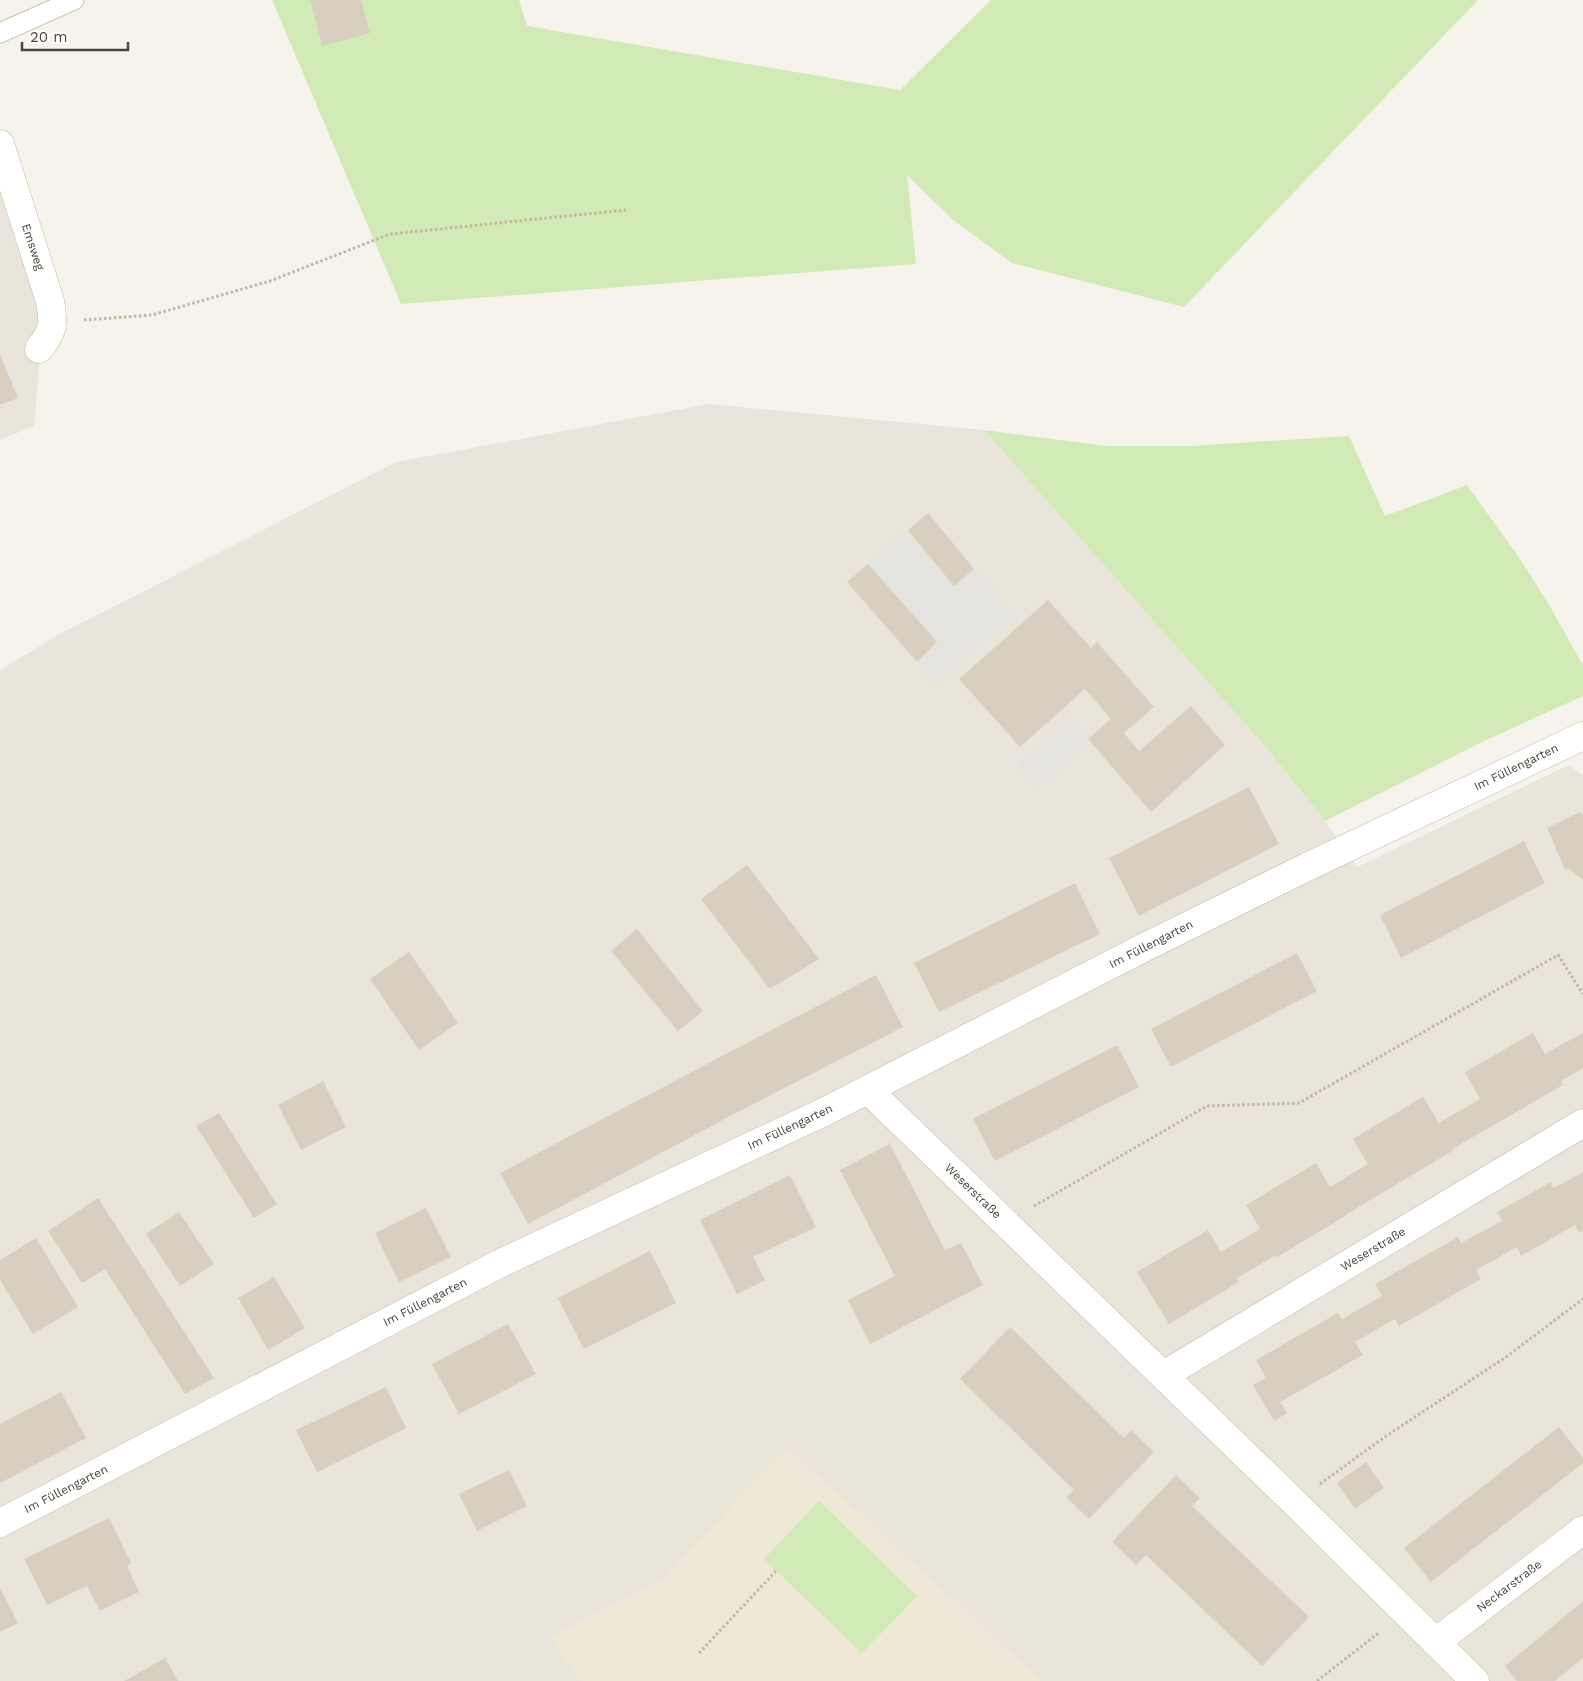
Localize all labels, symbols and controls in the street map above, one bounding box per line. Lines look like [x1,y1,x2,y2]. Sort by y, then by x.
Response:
scale bar [22,20,129,52]
text: 20 m [30,28,68,46]
street label: Emsweg [19,222,47,273]
street label: Im Füllengarten [1472,741,1560,793]
street label: Im Füllengarten [1107,917,1195,971]
street label: Im Füllengarten [745,1101,835,1153]
street label: Weserstraße [942,1161,1004,1221]
street label: Weserstraße [1338,1224,1408,1274]
street label: Im Füllengarten [381,1275,469,1329]
street label: Im Füllengarten [22,1462,110,1516]
street label: Neckarstraße [1474,1557,1544,1615]

